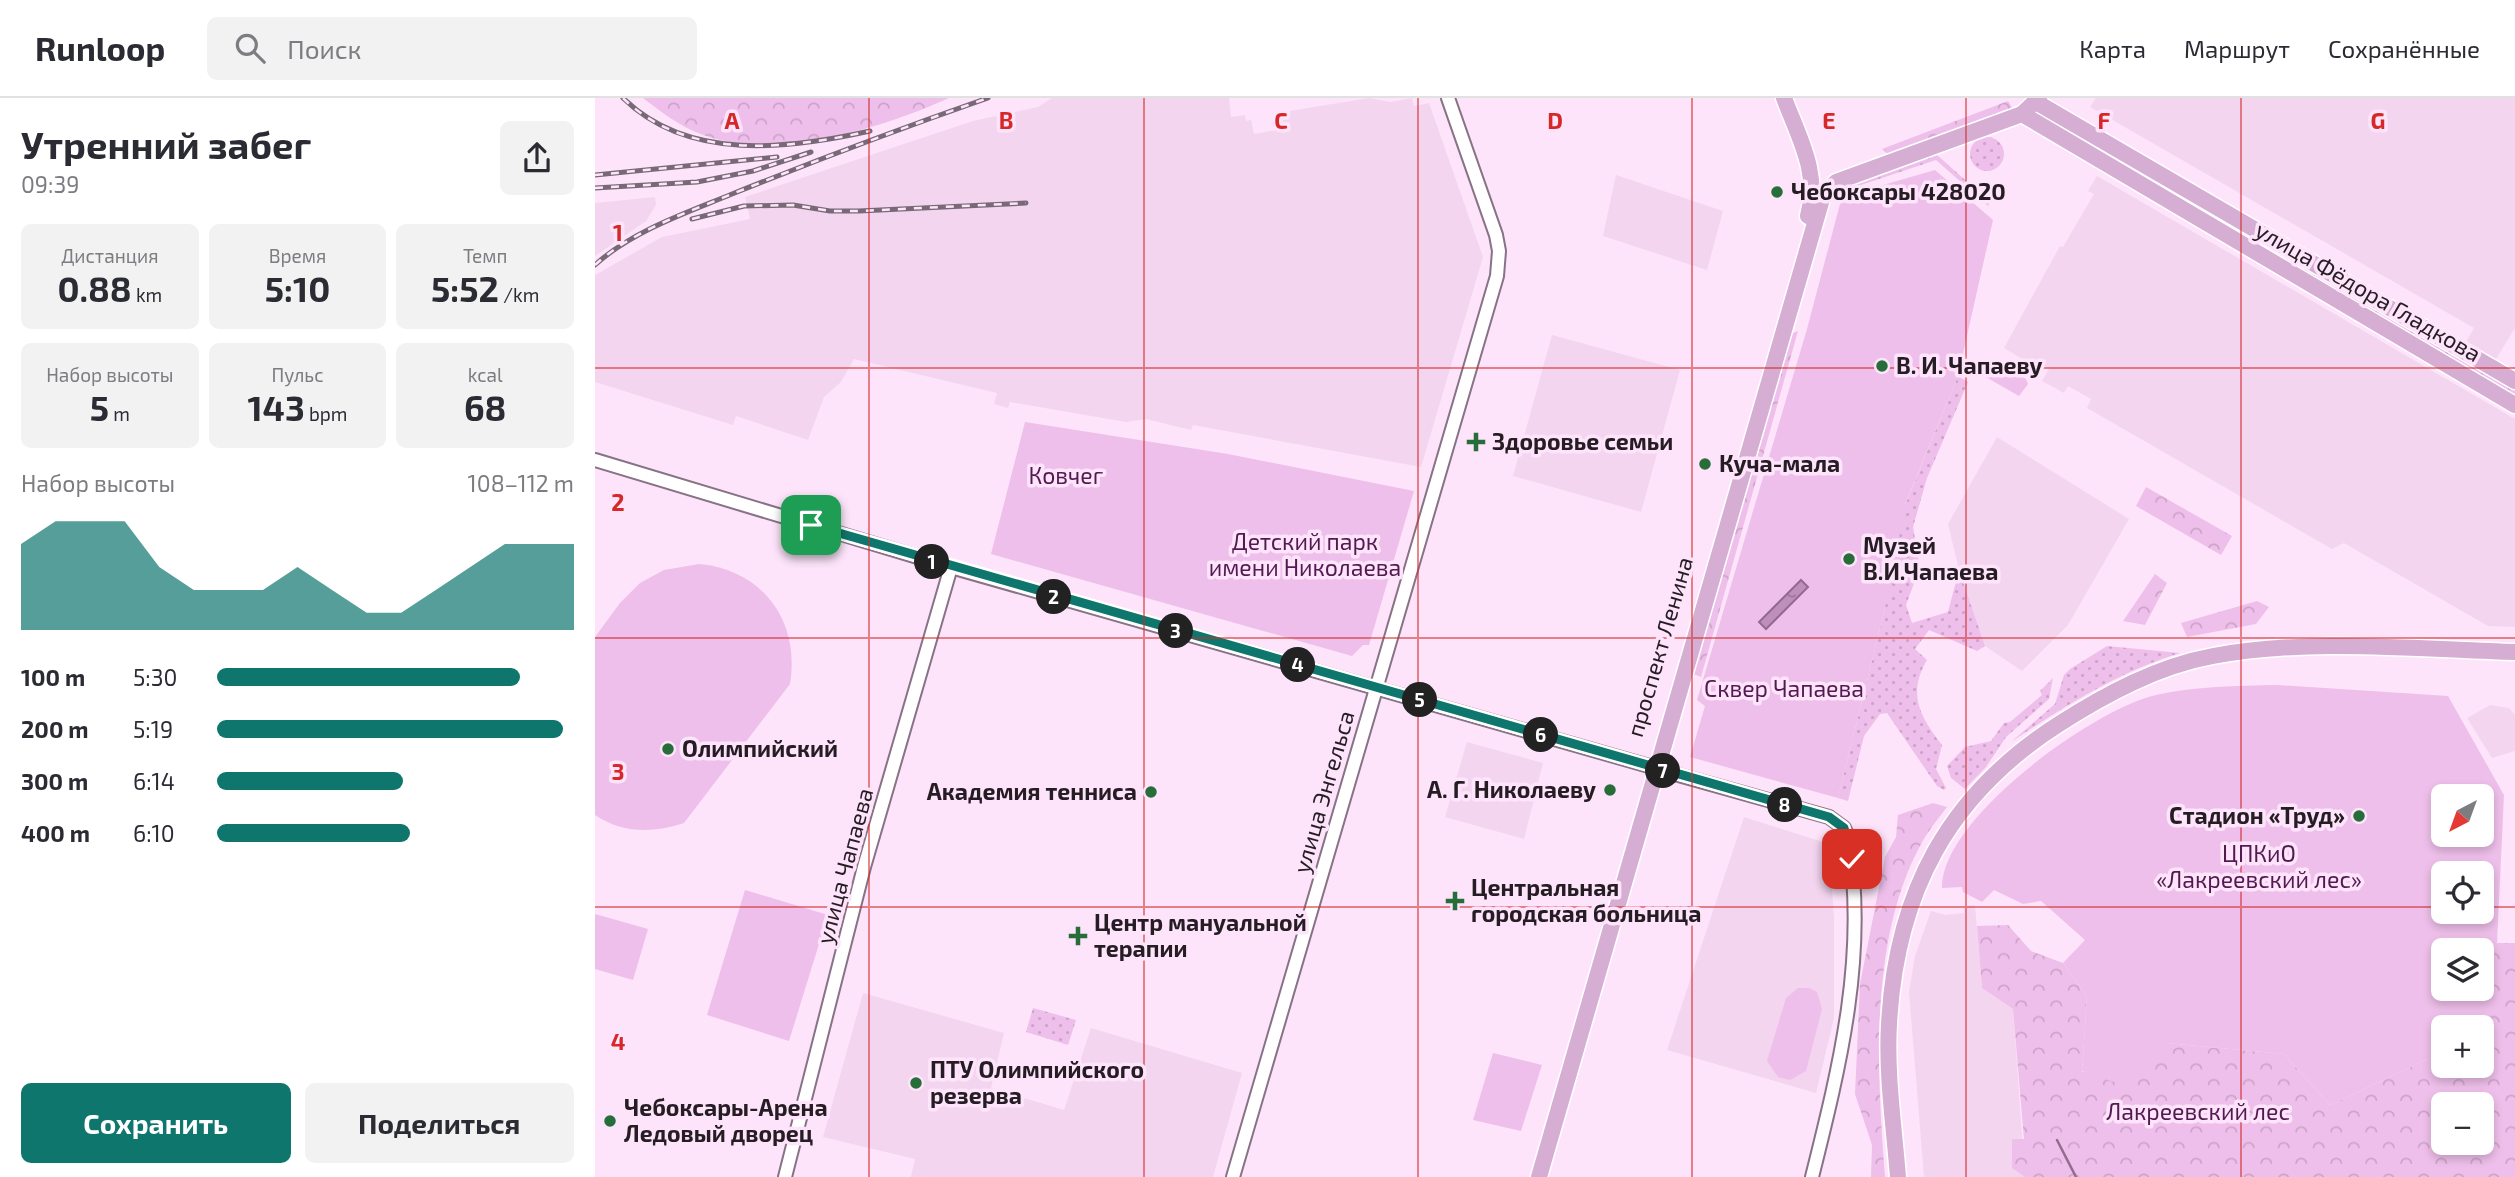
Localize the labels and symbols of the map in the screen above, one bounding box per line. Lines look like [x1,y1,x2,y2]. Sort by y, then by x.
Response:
text: A [724,106,740,134]
text: B [999,106,1013,134]
text: C [1274,106,1288,134]
text: D [1547,106,1563,134]
text: E [1822,106,1836,134]
text: F [2098,106,2111,134]
text: G [2371,106,2385,134]
place label: Чебоксары 428020 [1791,177,2006,205]
marker: Чебоксары 428020 [1769,184,1785,200]
street label: улица Фёдора Гладкова [2250,215,2486,368]
text: 1 [613,218,623,246]
place label: В. И. Чапаеву [1896,351,2043,379]
marker: В. И. Чапаеву [1874,358,1890,374]
place label: Здоровье семьи [1492,427,1673,455]
marker: Здоровье семьи [1466,432,1486,452]
place label: Куча-мала [1719,449,1840,477]
marker: Куча-мала [1697,456,1713,472]
park label: Ковчег [1029,461,1104,489]
text: 2 [611,488,625,516]
pin [781,495,841,555]
park label: Детский парк имени Николаева [1209,527,1401,581]
place label: Музей В.И.Чапаева [1863,531,1999,585]
pin: 1 [915,545,949,580]
marker: Музей В.И.Чапаева [1841,551,1857,567]
street label: проспект Ленина [1620,554,1698,740]
pin: 2 [1037,580,1071,614]
pin: 3 [1159,614,1193,648]
pin: 4 [1281,648,1315,682]
park label: Сквер Чапаева [1704,674,1864,702]
pin: 5 [1403,682,1437,718]
street label: улица Энгельса [1286,707,1361,876]
pin: 6 [1523,718,1559,752]
place label: Олимпийский [682,734,838,762]
marker: Олимпийский [660,741,676,757]
pin: 7 [1645,754,1681,788]
text: 3 [611,757,625,785]
place label: А. Г. Николаеву [1427,775,1596,803]
place label: Академия тенниса [927,777,1137,805]
marker: А. Г. Николаеву [1602,782,1618,798]
marker: Академия тенниса [1143,784,1159,800]
north arrow [2431,784,2494,847]
street label: улица Чапаева [810,785,879,947]
pin: 8 [1767,788,1803,822]
place label: Стадион «Труд» [2169,801,2345,829]
marker: Стадион «Труд» [2351,808,2367,824]
pin [1822,829,1882,889]
park label: ЦПКиО «Лакреевский лес» [2156,839,2362,893]
place label: Центральная городская больница [1471,873,1701,927]
marker: Центральная городская больница [1445,891,1465,911]
place label: Центр мануальной терапии [1094,908,1307,962]
marker: Центр мануальной терапии [1068,926,1088,946]
text: 4 [611,1027,625,1055]
place label: ПТУ Олимпийского резерва [930,1055,1144,1109]
marker: ПТУ Олимпийского резерва [908,1075,924,1091]
place label: Чебоксары-Арена Ледовый дворец [624,1093,828,1147]
park label: Лакреевский лес [2106,1097,2290,1125]
marker: Чебоксары-Арена Ледовый дворец [602,1113,618,1129]

